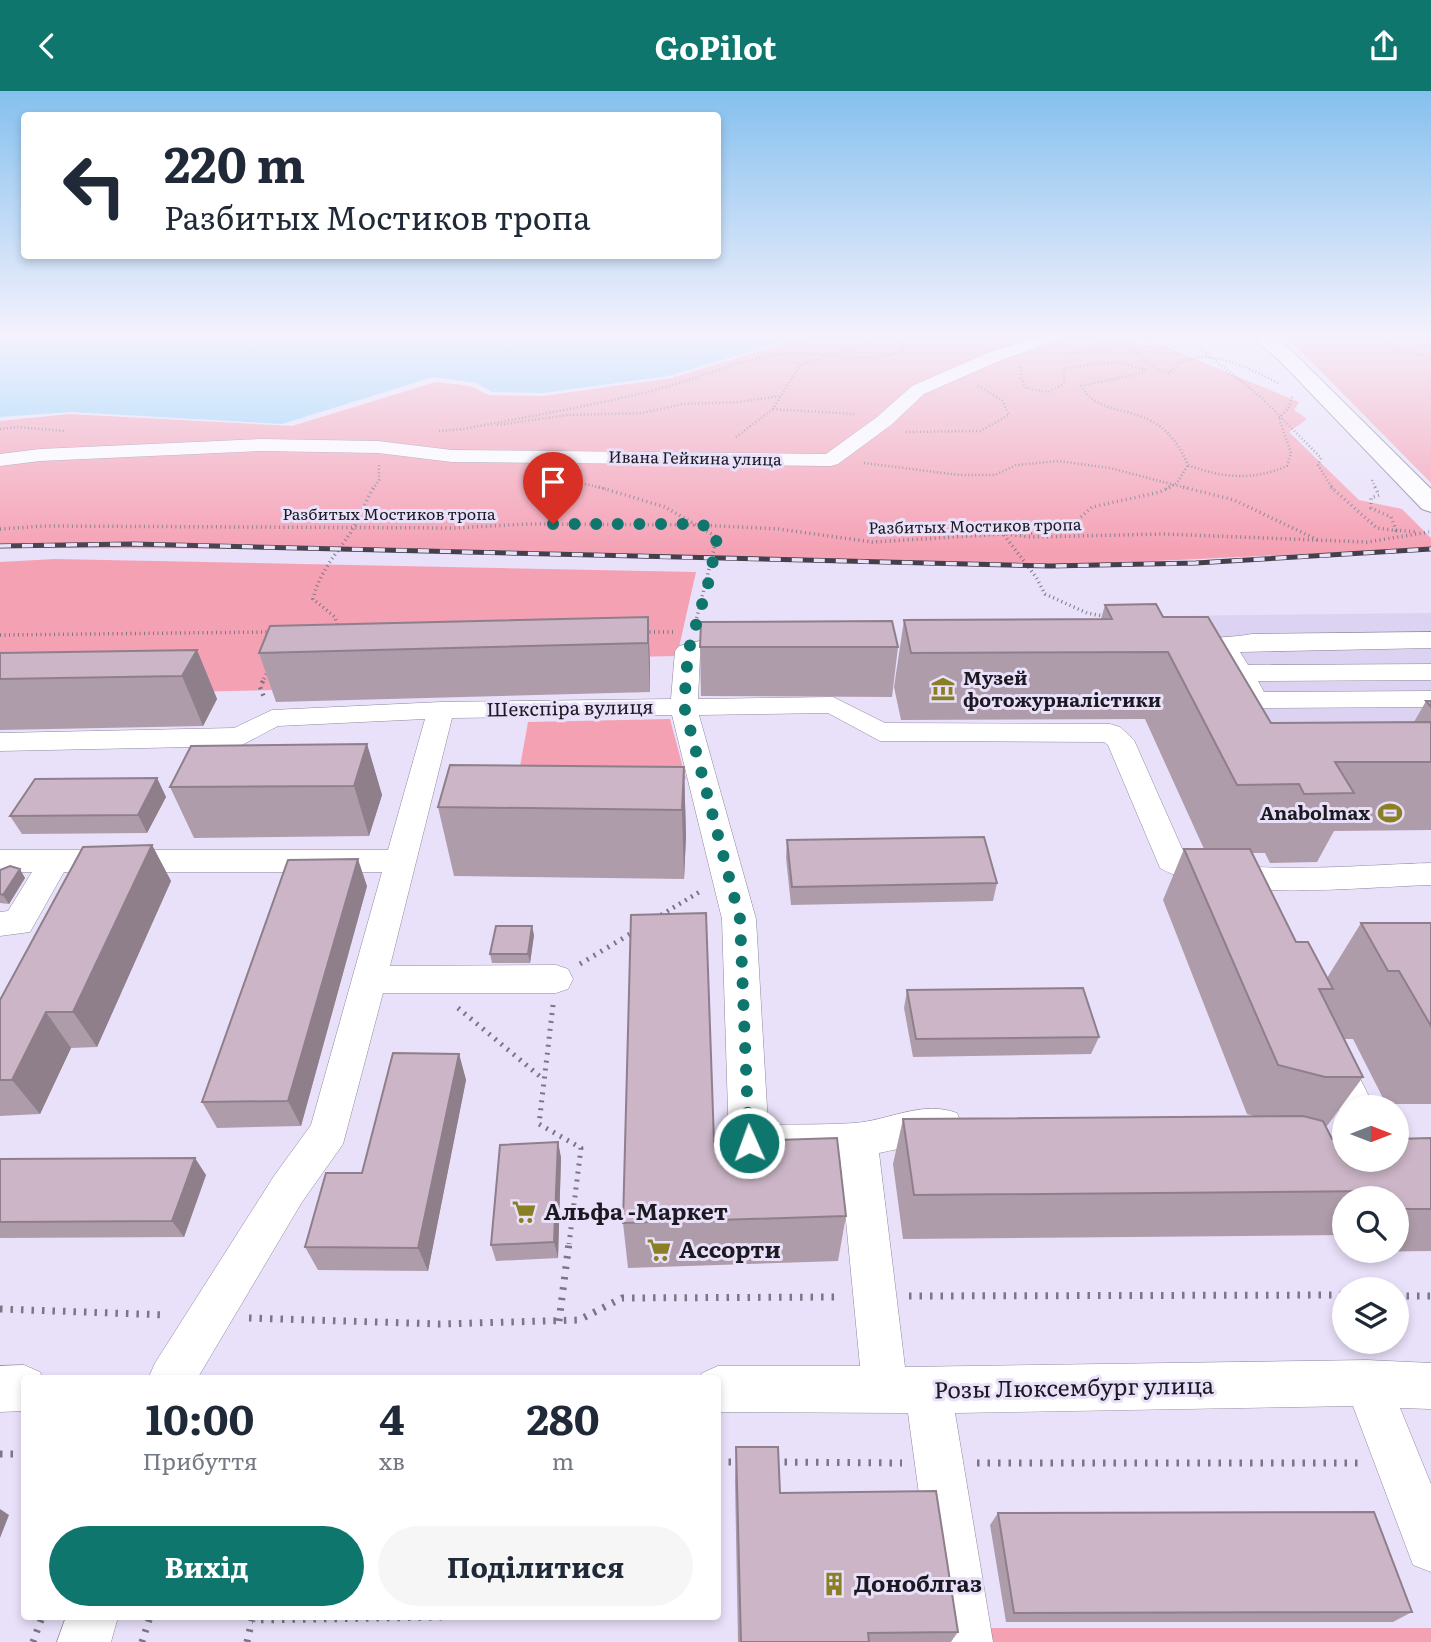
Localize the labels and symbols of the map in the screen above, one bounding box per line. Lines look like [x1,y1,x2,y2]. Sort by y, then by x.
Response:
street label: Ивана Гейкина улица [608,443,782,471]
pin [523,452,583,524]
street label: Разбитых Мостиков тропа [282,501,496,525]
street label: Разбитых Мостиков тропа [868,511,1082,539]
place label: Музей фотожурналістики [963,663,1161,713]
museum icon: Музей фотожурналістики [929,675,957,703]
street label: Шекспіра вулиця [486,692,654,722]
place label: Anabolmax [1260,798,1371,826]
sports icon: Anabolmax [1376,799,1404,827]
north arrow [1332,1095,1409,1173]
position arrow [712,1106,786,1180]
place label: Альфа -Маркет [544,1193,728,1227]
supermarket icon: Альфа -Маркет [510,1198,538,1226]
place label: Ассорти [679,1231,781,1265]
supermarket icon: Ассорти [645,1236,673,1264]
street label: Розы Люксембург улица [934,1367,1215,1405]
place label: Доноблгаз [854,1565,982,1599]
building icon: Доноблгаз [820,1570,848,1598]

